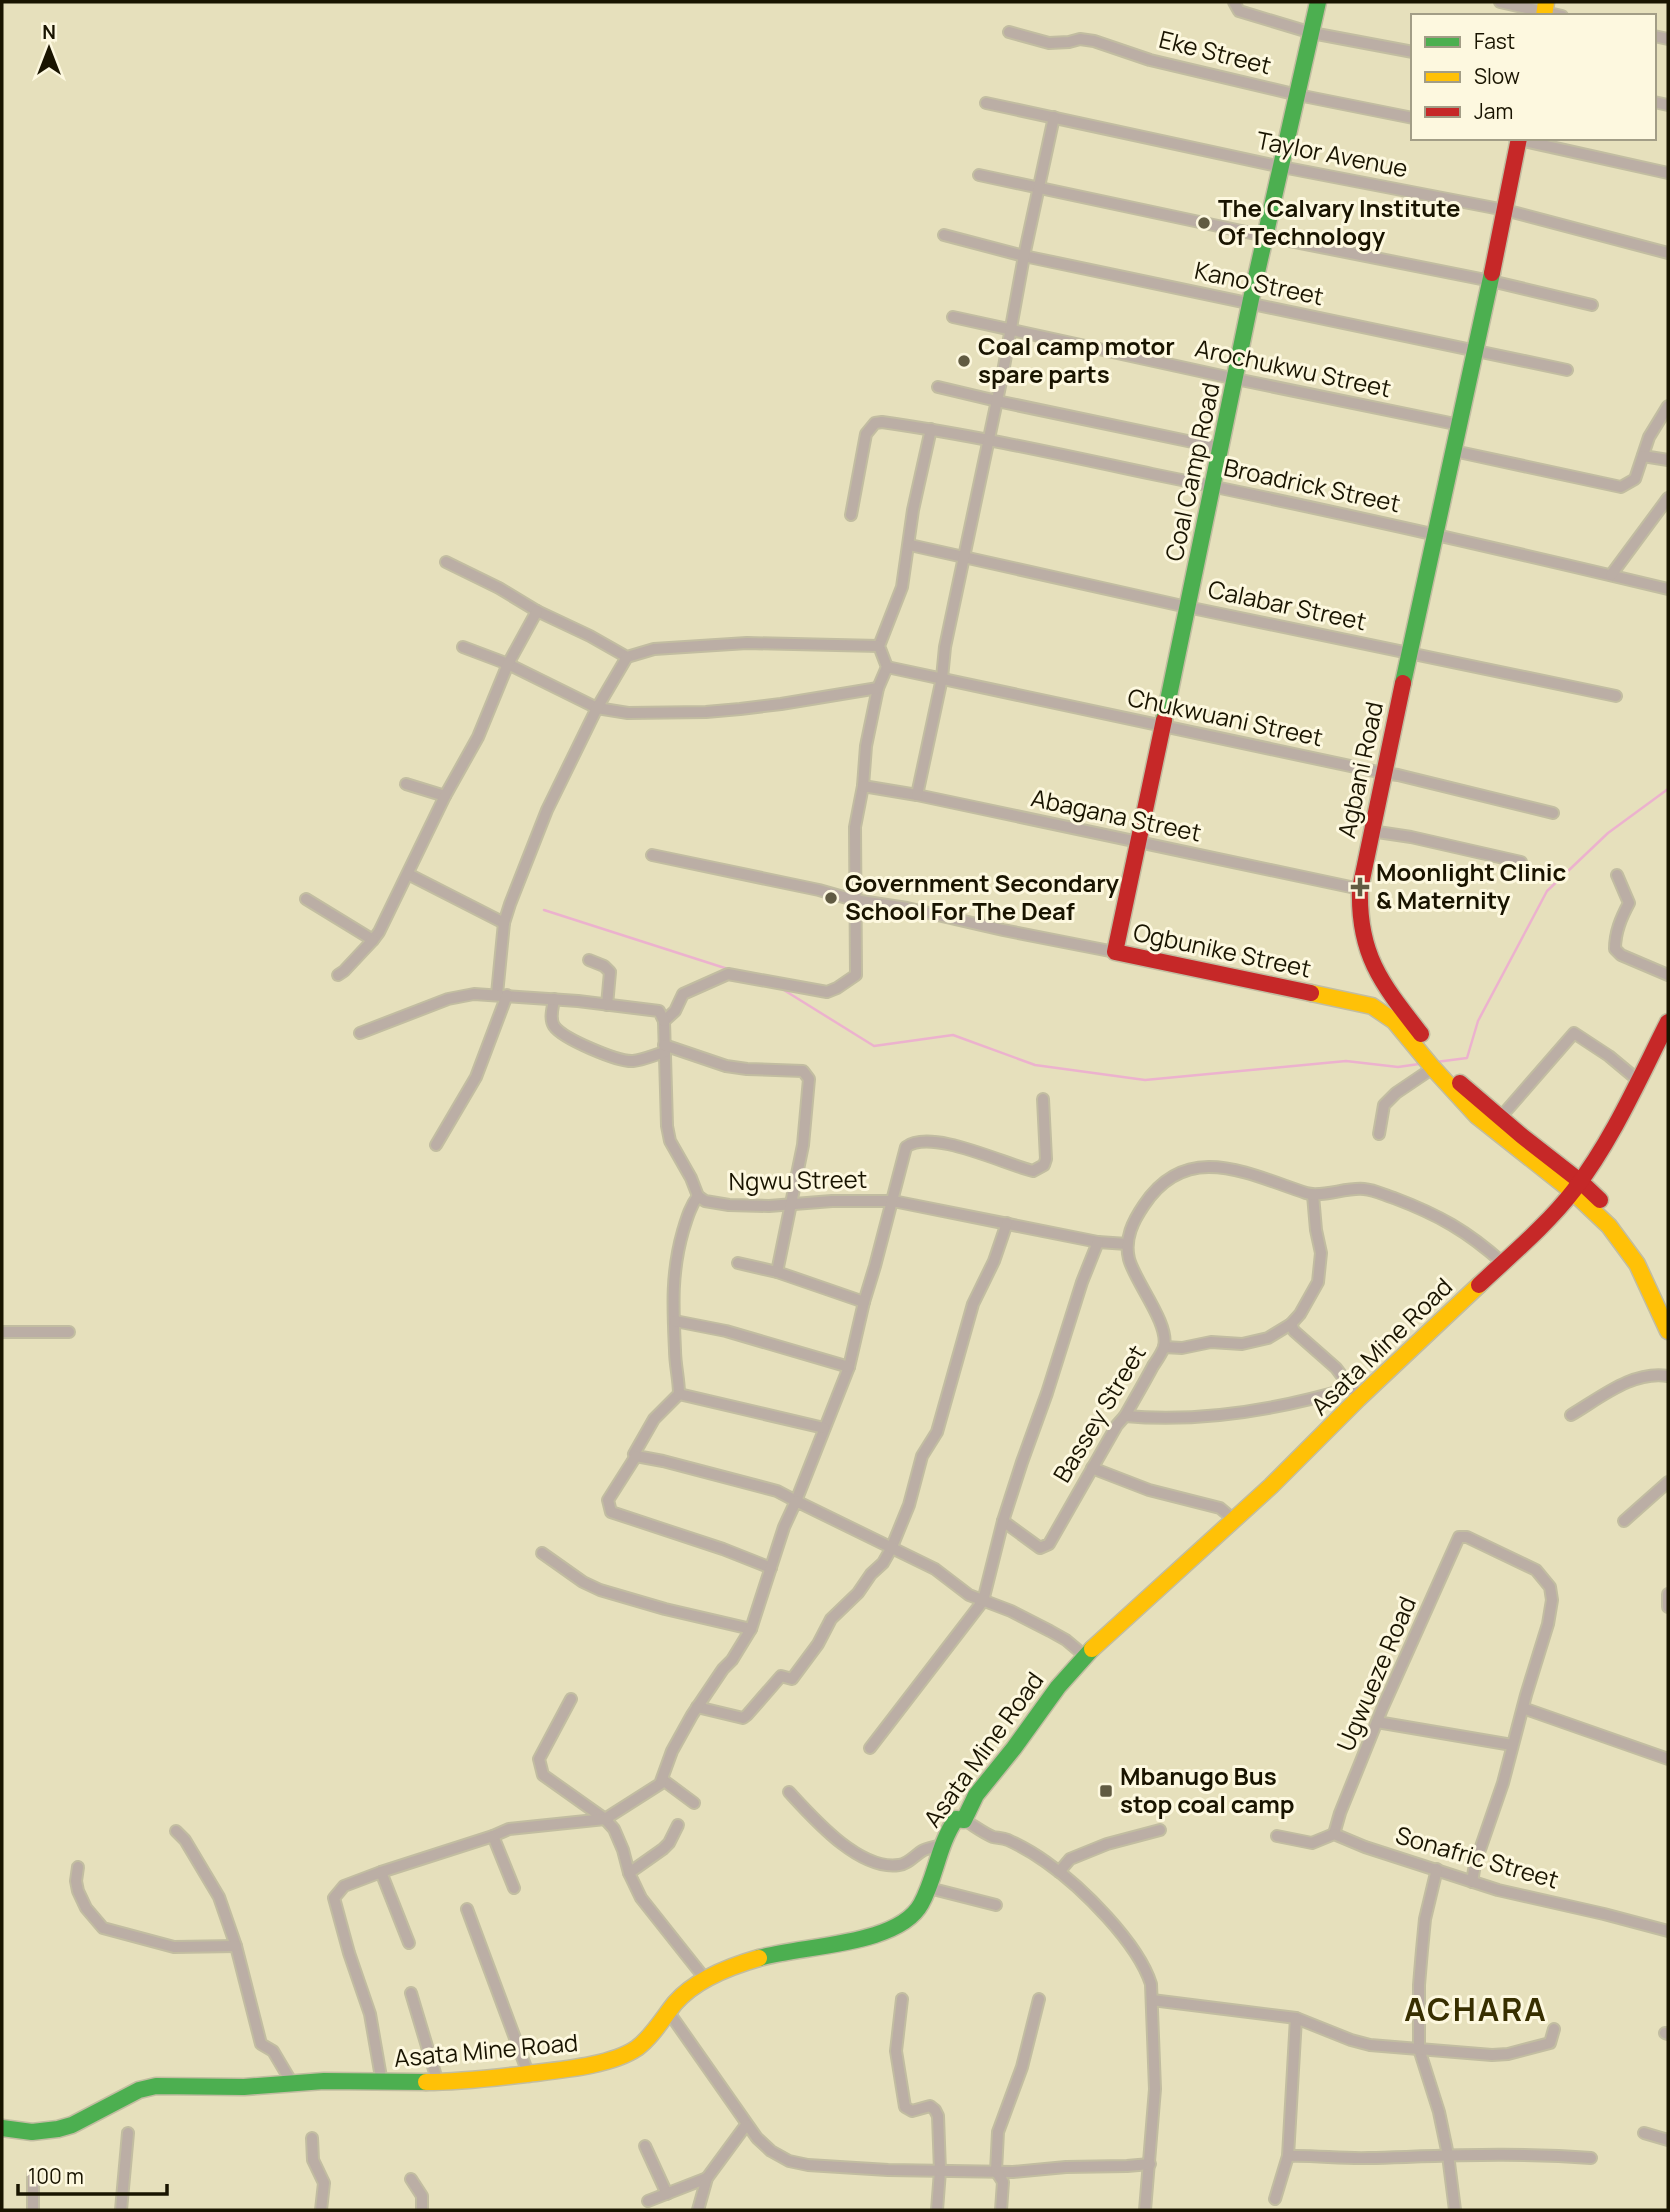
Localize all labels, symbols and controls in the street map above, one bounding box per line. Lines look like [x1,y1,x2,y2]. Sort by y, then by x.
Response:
north arrow [14,14,84,84]
legend [1411,14,1656,140]
text: N [42,19,56,45]
street label: Eke Street [1156,22,1275,81]
text: Fast [1474,27,1515,55]
text: Slow [1474,62,1520,90]
text: Jam [1474,97,1513,125]
street label: Taylor Avenue [1254,123,1411,184]
place label: The Calvary Institute Of Technology [1218,191,1460,252]
marker: The Calvary Institute Of Technology [1196,215,1212,231]
street label: Kano Street [1192,253,1327,312]
place label: Coal camp motor spare parts [978,329,1175,390]
street label: Arochukwu Street [1192,331,1394,404]
marker: Coal camp motor spare parts [956,353,972,369]
street label: Coal Camp Road [1156,379,1227,564]
street label: Broadrick Street [1221,450,1404,519]
street label: Calabar Street [1205,572,1369,637]
street label: Chukwuani Street [1125,680,1326,753]
street label: Agbani Road [1329,699,1390,841]
street label: Abagana Street [1028,780,1204,849]
place label: Moonlight Clinic & Maternity [1376,855,1567,916]
place label: Government Secondary School For The Deaf [845,866,1120,927]
marker: Moonlight Clinic & Maternity [1350,877,1370,897]
marker: Government Secondary School For The Deaf [823,890,839,906]
street label: Ogbunike Street [1130,915,1314,984]
street label: Ngwu Street [728,1162,868,1197]
street label: Asata Mine Road [1303,1270,1459,1422]
street label: Bassey Street [1045,1338,1153,1488]
street label: Ugwueze Road [1328,1591,1423,1756]
street label: Asata Mine Road [915,1665,1050,1833]
place label: Mbanugo Bus stop coal camp [1120,1759,1295,1820]
marker: Mbanugo Bus stop coal camp [1098,1783,1114,1799]
street label: Sonafric Street [1392,1818,1563,1896]
district label: ACHARA [1404,1987,1548,2031]
street label: Asata Mine Road [393,2025,579,2074]
scale bar [18,2152,166,2196]
text: 100 m [28,2162,84,2190]

